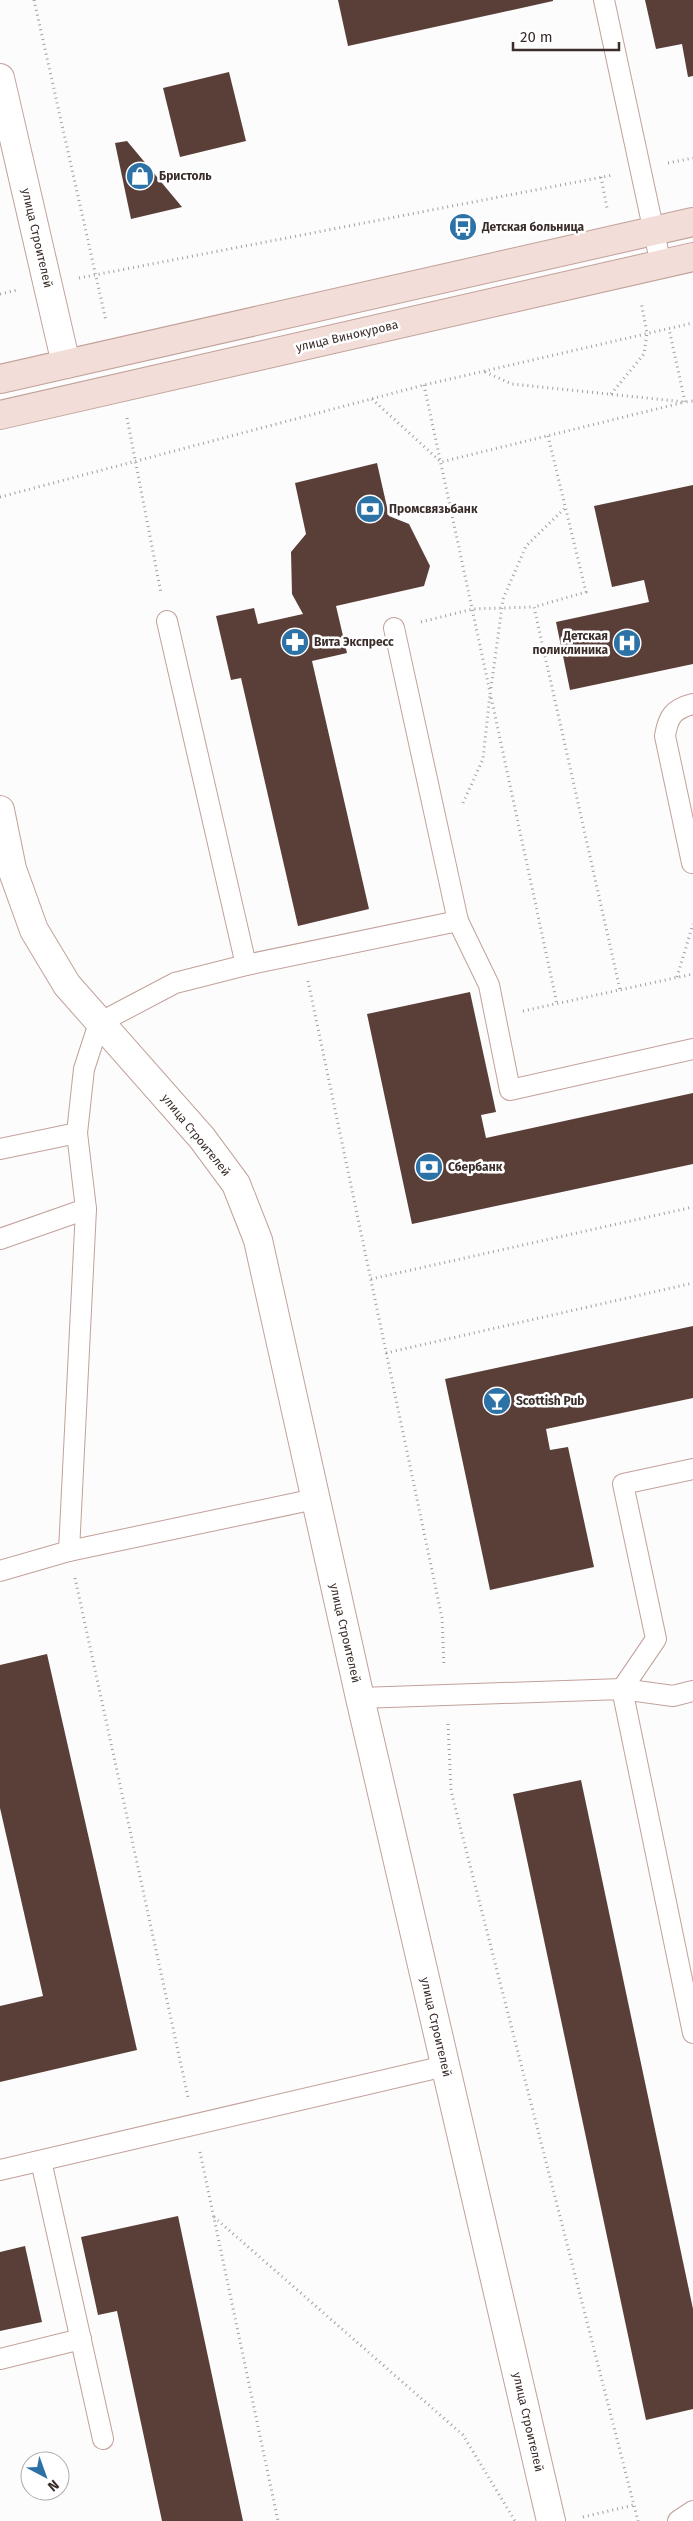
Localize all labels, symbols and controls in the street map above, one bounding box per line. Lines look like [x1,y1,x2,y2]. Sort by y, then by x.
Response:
scale bar [513,20,619,52]
text: 20 m [520,28,553,46]
shop icon: Бристоль [125,161,155,191]
place label: Бристоль [159,169,212,183]
street label: улица Строителей [19,187,55,289]
bus stop icon: Детская больница [448,212,478,242]
place label: Детская больница [481,220,585,234]
street label: улица Винокурова [294,317,400,355]
bank icon: Промсвязьбанк [355,494,385,524]
place label: Промсвязьбанк [389,502,478,516]
pharmacy icon: Вита Экспресс [280,627,310,657]
hospital icon: Детская поликлиника [612,628,642,658]
place label: Детская поликлиника [533,629,608,657]
place label: Вита Экспресс [314,635,394,649]
street label: улица Строителей [159,1091,233,1179]
bank icon: Сбербанк [414,1152,444,1182]
place label: Сбербанк [448,1160,503,1174]
bar icon: Scottish Pub [482,1386,512,1416]
place label: Scottish Pub [516,1394,585,1408]
street label: улица Строителей [327,1582,363,1684]
street label: улица Строителей [418,1976,454,2078]
street label: улица Строителей [510,2371,546,2473]
north arrow [20,2451,70,2501]
text: N [44,2476,62,2495]

